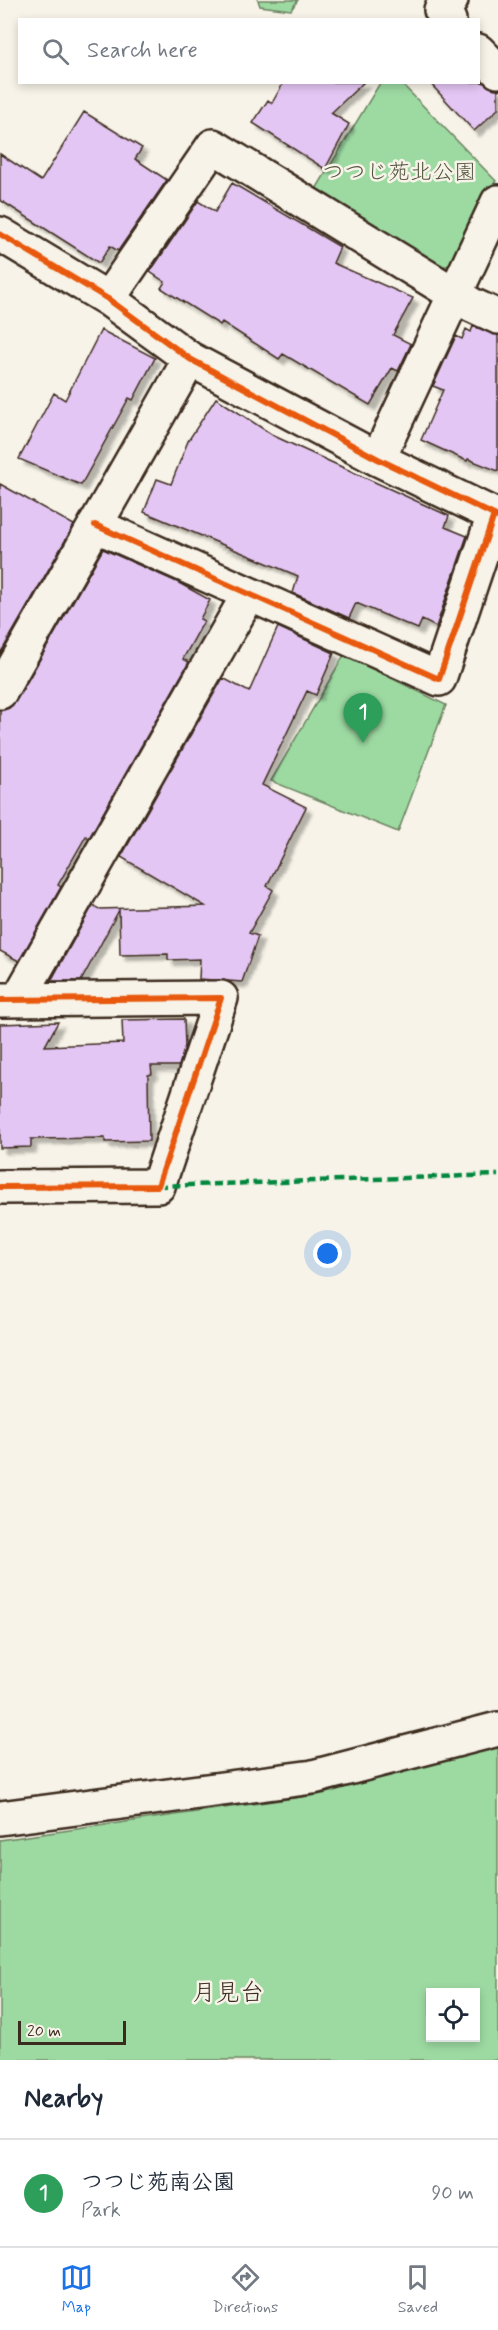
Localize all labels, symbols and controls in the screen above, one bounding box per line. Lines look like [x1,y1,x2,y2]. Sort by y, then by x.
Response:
search box [18,18,480,84]
icon: search [39,35,72,68]
text: Search here [87,37,198,65]
park label: つつじ苑北公園 [322,159,476,187]
pin: 1 [344,694,382,743]
your location [313,1239,342,1268]
district label: 月見台 [192,1978,264,2009]
map controls [426,1988,480,2042]
button: locate [426,1988,480,2042]
scale bar [18,2018,126,2046]
text: 20 m [27,2021,61,2042]
text: Nearby [24,2082,103,2116]
text: つつじ苑南公園 [81,2169,235,2197]
text: 1 [39,2180,48,2207]
text: 90 m [431,2180,474,2207]
text: Park [81,2197,121,2224]
tab: Map [60,2261,93,2318]
tab: Directions [212,2261,278,2318]
tab: Saved [398,2261,438,2318]

